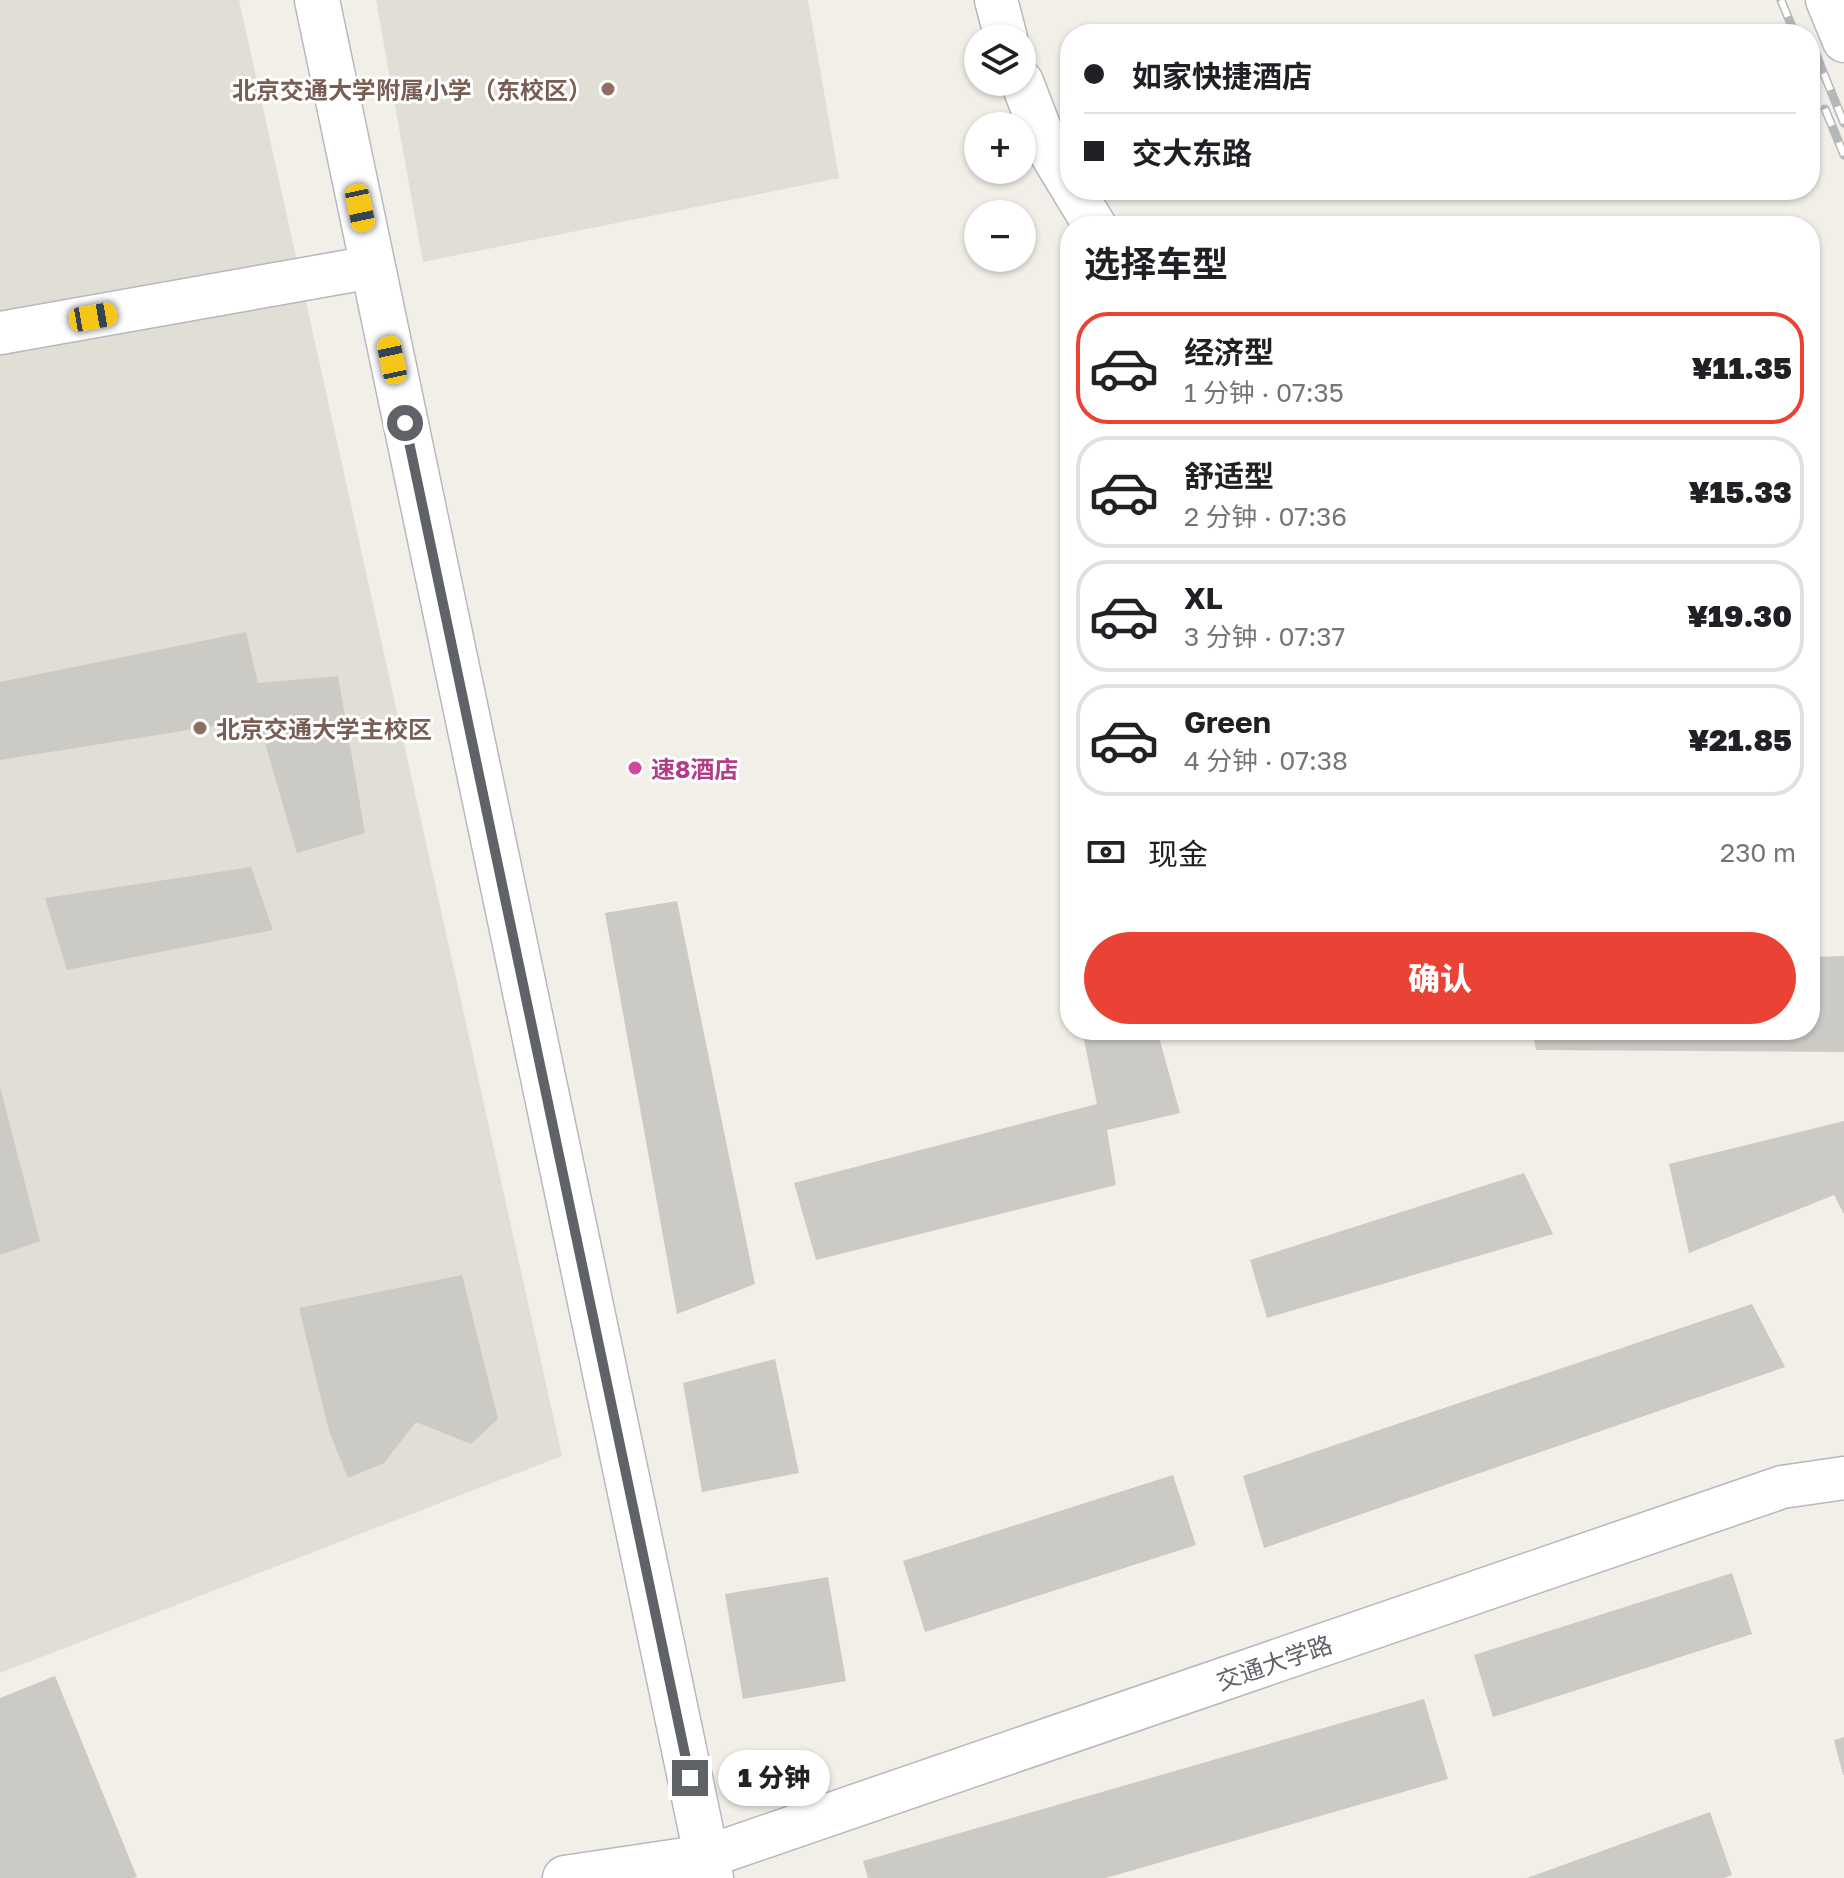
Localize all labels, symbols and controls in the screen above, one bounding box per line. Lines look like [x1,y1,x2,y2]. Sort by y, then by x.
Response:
map controls [964,24,1036,272]
button: layers [964,24,1036,96]
text: 如家快捷酒店 [1132,58,1312,94]
place label: 北京交通大学附属小学（东校区） [232,75,592,104]
marker: 北京交通大学附属小学（东校区） [599,80,617,98]
button: + [964,112,1036,184]
text: 交大东路 [1132,135,1252,171]
car [343,182,377,234]
button: − [964,200,1036,272]
text: 选择车型 [1084,242,1228,285]
car [67,301,119,333]
icon: car [1088,332,1160,404]
car [375,334,409,386]
text: 经济型 [1184,334,1274,370]
text: ¥11.35 [1691,350,1792,386]
text: 1 分钟 · 07:35 [1184,377,1344,408]
route start [387,405,423,441]
icon: car [1088,456,1160,528]
text: 舒适型 [1184,458,1274,494]
text: ¥15.33 [1688,474,1792,510]
text: 2 分钟 · 07:36 [1184,501,1347,532]
icon: car [1088,580,1160,652]
text: XL [1184,580,1223,616]
text: ¥19.30 [1687,598,1792,634]
text: 3 分钟 · 07:37 [1184,621,1345,652]
icon: car [1088,704,1160,776]
text: Green [1184,704,1271,740]
place label: 北京交通大学主校区 [216,714,432,743]
marker: 北京交通大学主校区 [191,719,209,737]
text: ¥21.85 [1688,722,1792,758]
text: 4 分钟 · 07:38 [1184,745,1348,776]
place label: 速8酒店 [651,754,738,783]
marker: 速8酒店 [626,759,644,777]
icon: cash [1084,830,1128,874]
text: 现金 [1148,836,1208,872]
text: 230 m [1720,837,1796,868]
button: 确认 [1084,932,1796,1024]
street label: 交通大学路 [1213,1629,1335,1695]
callout: 1 分钟 [718,1750,830,1806]
route end [672,1760,708,1796]
text: 1 分钟 [738,1762,810,1793]

